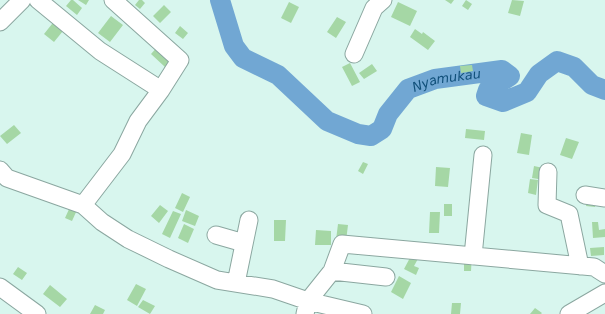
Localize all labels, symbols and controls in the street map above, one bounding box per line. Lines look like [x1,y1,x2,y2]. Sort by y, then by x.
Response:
water label: Nyamukau [410,65,482,94]

